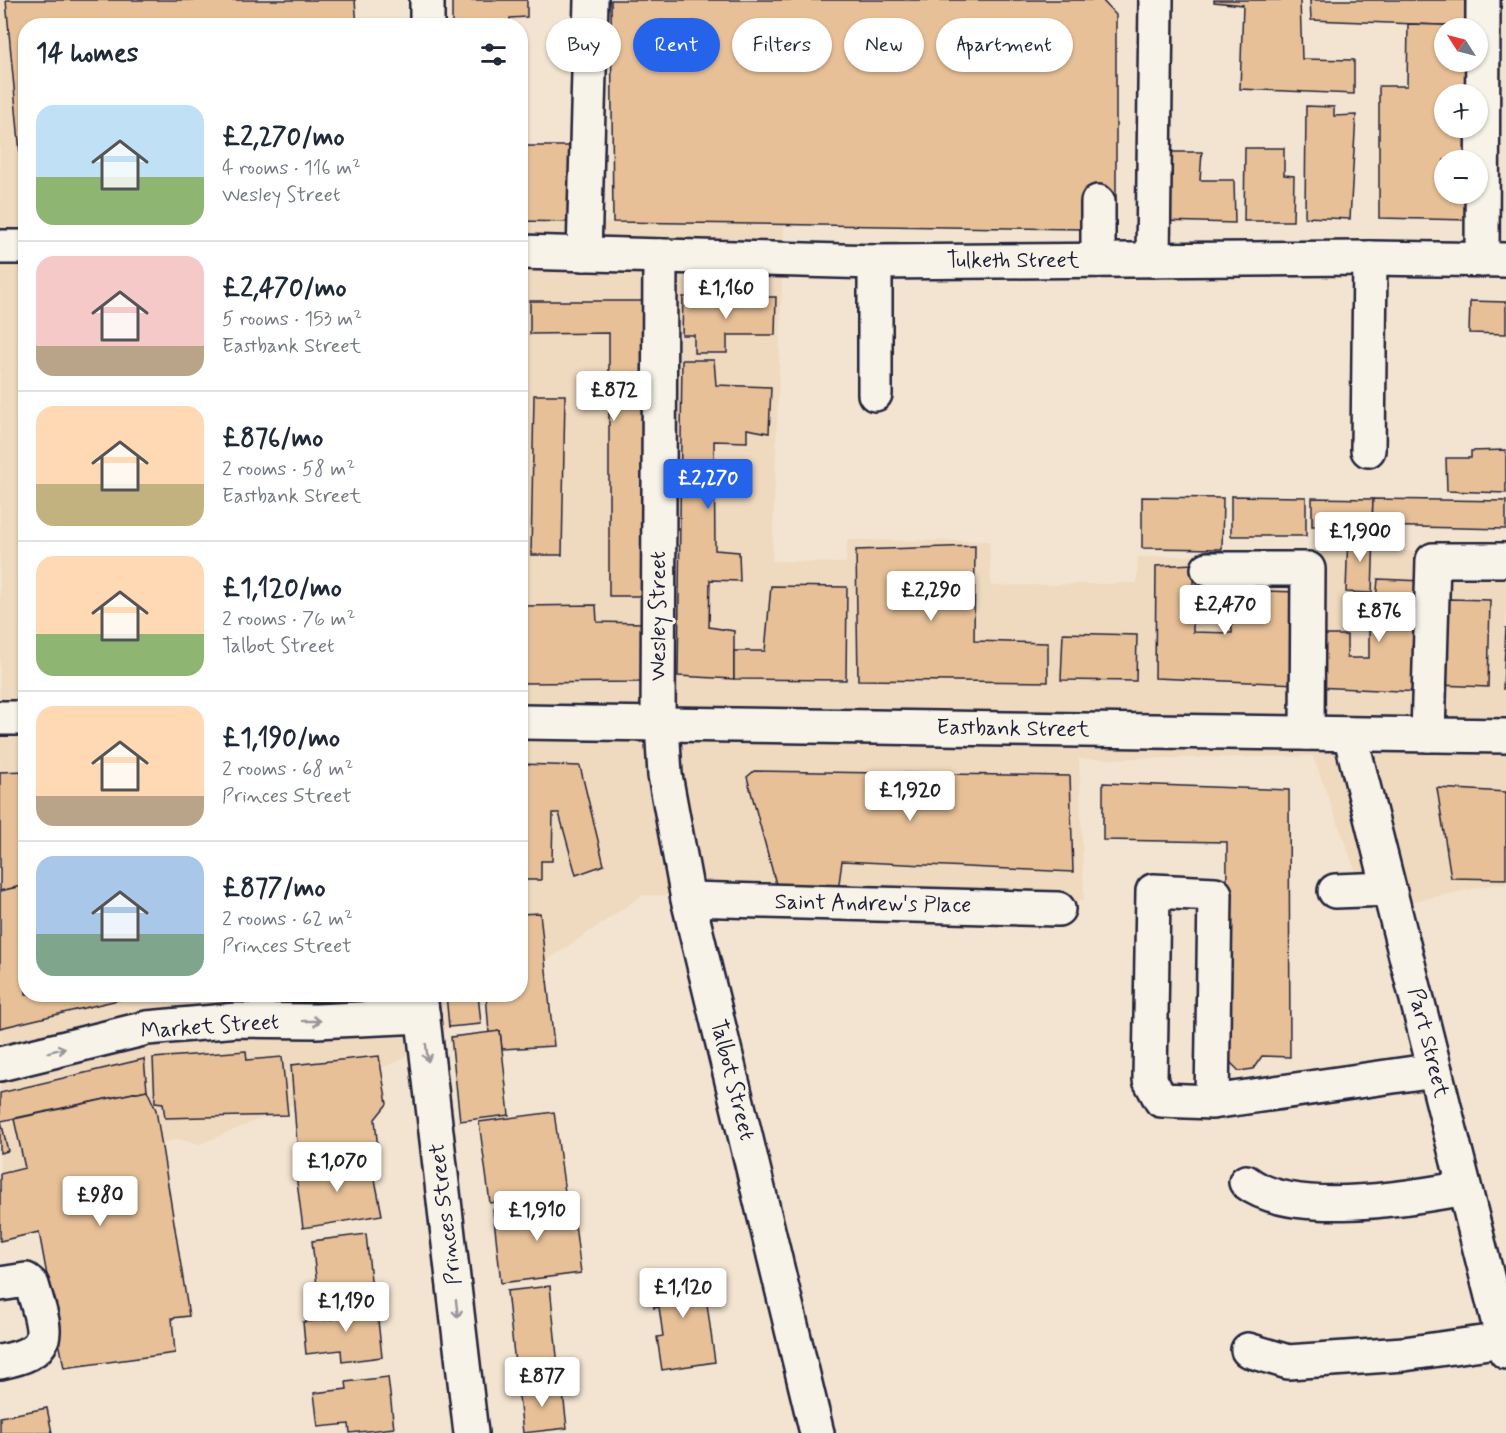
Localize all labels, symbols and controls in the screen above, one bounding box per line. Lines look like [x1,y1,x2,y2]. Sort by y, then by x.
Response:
chip: Buy [546,18,621,72]
chip: Rent [633,18,720,72]
chip: Filters [732,18,832,72]
chip: New [844,18,924,72]
chip: Apartment [936,18,1073,72]
north arrow [1434,18,1488,72]
map controls [1434,18,1488,204]
text: 14 homes [36,37,138,71]
icon: filters [477,38,510,71]
button: + [1434,84,1488,138]
text: £2,270/mo [222,121,345,155]
icon: home [84,129,156,201]
button: − [1434,150,1488,204]
text: 4 rooms · 116 m² [222,155,361,182]
text: Wesley Street [222,182,340,209]
street label: Tulketh Street [946,247,1080,275]
pin: £1,160 [677,269,775,320]
text: £2,470/mo [222,272,347,306]
text: £1,160 [698,275,754,302]
icon: home [84,280,156,352]
text: 5 rooms · 153 m² [222,306,362,333]
text: Eastbank Street [222,333,361,360]
pin: £872 [578,371,650,422]
text: £872 [590,377,638,404]
text: £876/mo [222,422,323,456]
icon: home [84,430,156,502]
text: 2 rooms · 58 m² [222,456,355,483]
pin: £2,270 [659,459,757,510]
text: £2,270 [677,465,739,492]
text: Eastbank Street [222,483,361,510]
pin: £1,900 [1311,512,1409,563]
text: £1,900 [1329,518,1391,545]
street label: Wesley Street [645,551,673,681]
pin: £2,290 [882,571,980,622]
text: £1,120/mo [222,572,342,606]
text: £2,290 [901,577,961,604]
icon: home [84,580,156,652]
pin: £2,470 [1176,585,1274,636]
text: £2,470 [1194,591,1256,618]
pin: £876 [1343,592,1415,643]
text: £876 [1357,598,1401,625]
text: 2 rooms · 76 m² [222,606,355,633]
text: Talbot Street [222,633,334,660]
street label: Eastbank Street [936,714,1090,744]
text: £1,190/mo [222,722,340,756]
icon: home [84,730,156,802]
text: 2 rooms · 68 m² [222,756,353,783]
pin: £1,920 [861,771,959,822]
text: £1,920 [879,777,941,804]
text: Princes Street [222,783,352,810]
text: £877/mo [222,872,326,906]
icon: home [84,880,156,952]
street label: Saint Andrew's Place [774,888,972,920]
text: 2 rooms · 62 m² [222,906,353,933]
text: Princes Street [222,933,352,960]
street label: Part Street [1401,985,1455,1101]
street label: Market Street [140,1008,280,1046]
one-way arrow [301,1015,321,1027]
street label: Talbot Street [703,1017,761,1143]
one-way arrow [422,1042,433,1062]
one-way arrow [47,1043,66,1055]
pin: £1,070 [288,1142,386,1193]
street label: Princes Street [423,1142,469,1286]
text: £1,070 [306,1148,368,1175]
pin: £980 [64,1176,136,1227]
text: £980 [77,1182,123,1209]
pin: £1,910 [488,1191,586,1242]
text: £1,910 [508,1197,566,1224]
pin: £1,120 [634,1268,732,1319]
text: £1,120 [653,1274,713,1301]
pin: £1,190 [297,1282,395,1333]
text: £1,190 [317,1288,375,1315]
one-way arrow [452,1298,463,1318]
pin: £877 [506,1357,578,1408]
text: £877 [519,1363,565,1390]

